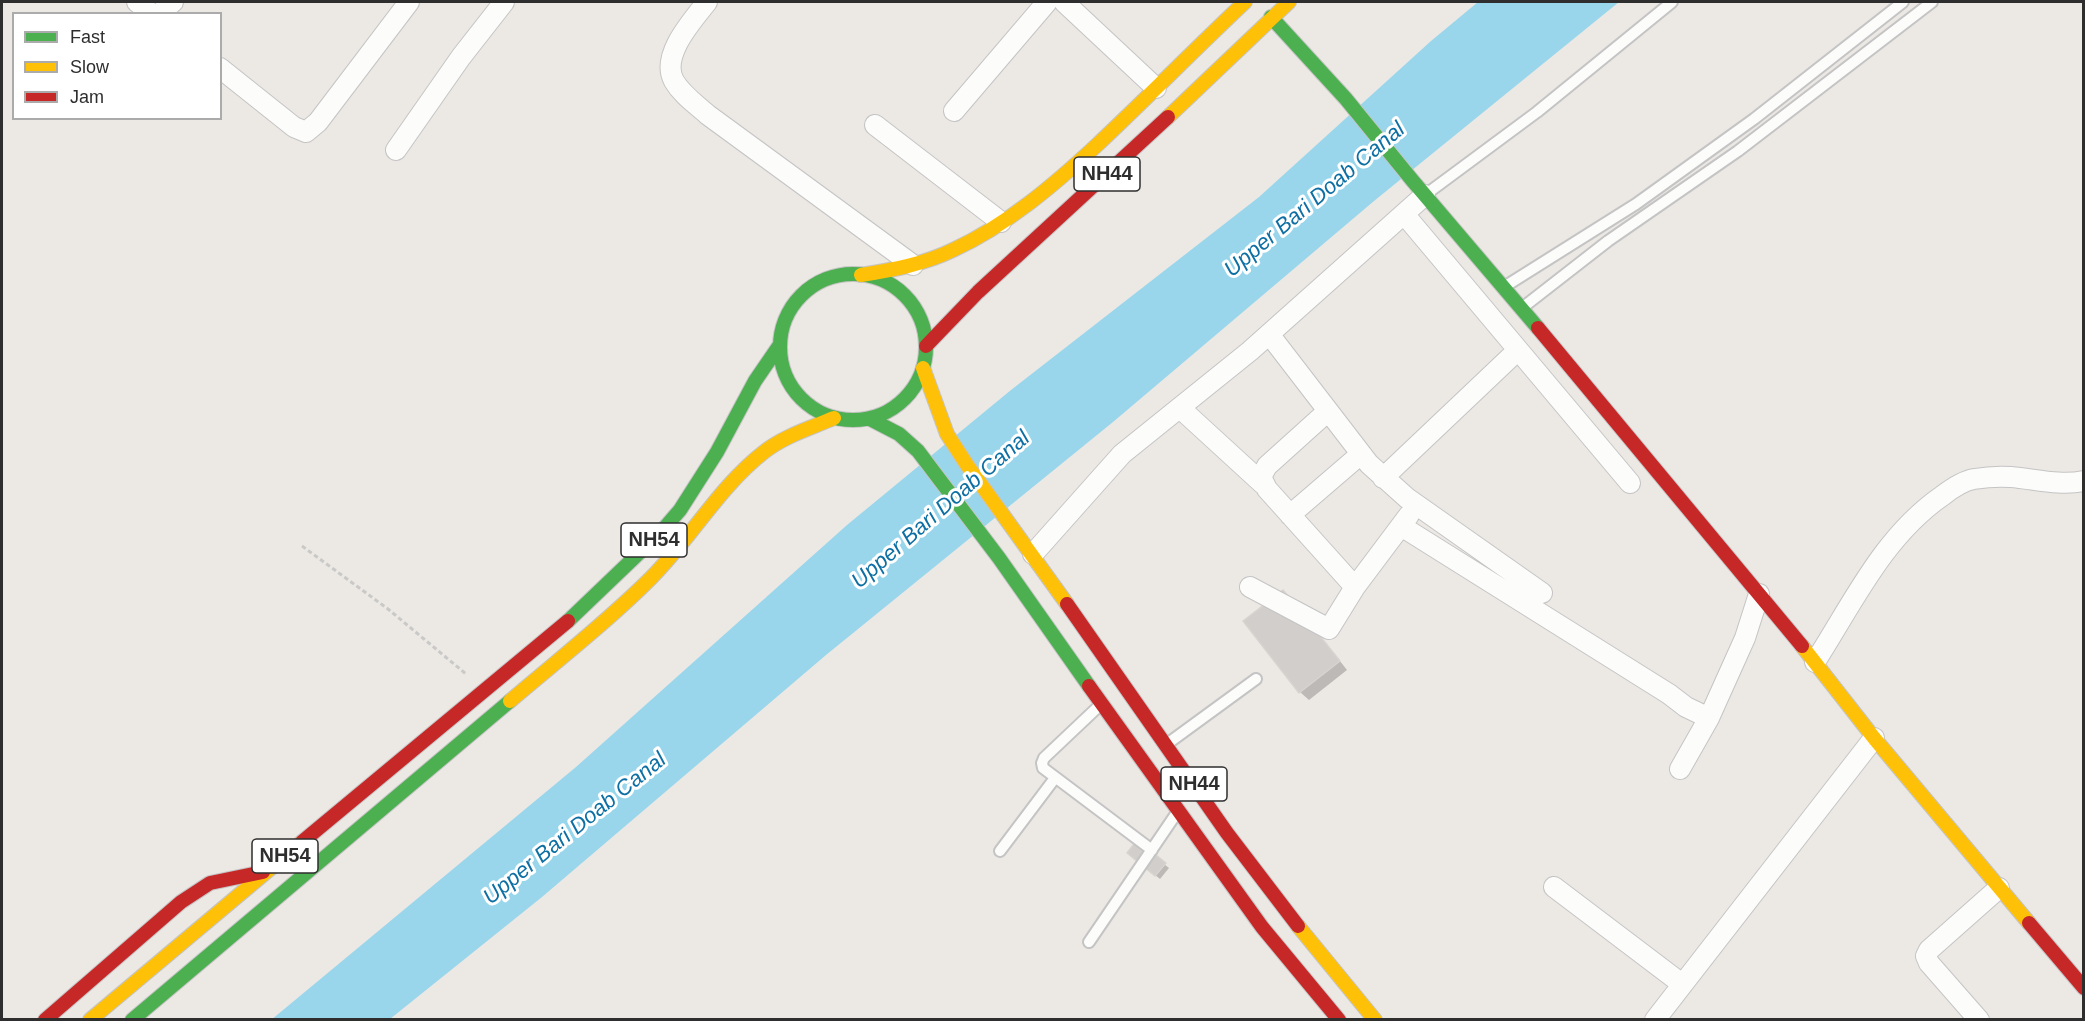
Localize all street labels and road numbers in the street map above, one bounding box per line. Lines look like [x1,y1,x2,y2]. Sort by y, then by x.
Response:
road number: NH44 [1074,157,1140,191]
road number: NH54 [621,523,687,557]
road number: NH44 [1161,767,1227,801]
road number: NH54 [252,839,318,873]

